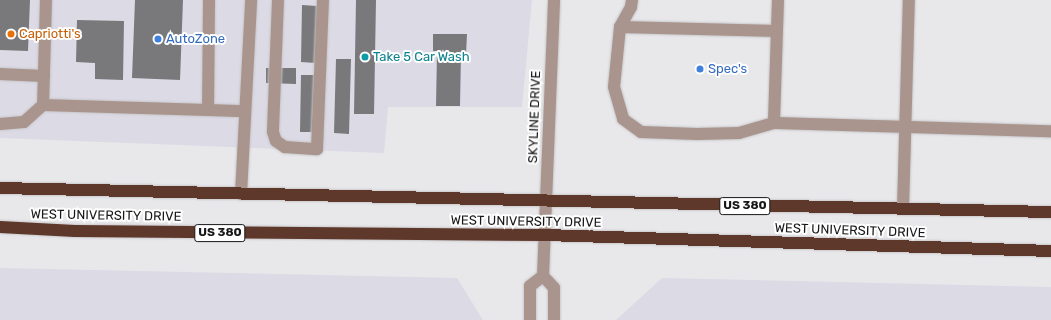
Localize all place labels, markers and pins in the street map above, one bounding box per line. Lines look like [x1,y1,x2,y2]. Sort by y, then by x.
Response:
place label: Capriotti's [19,26,81,42]
marker: Capriotti's [6,29,16,39]
place label: AutoZone [166,31,225,47]
marker: AutoZone [153,34,163,44]
place label: Take 5 Car Wash [373,49,470,65]
marker: Take 5 Car Wash [360,52,370,62]
place label: Spec's [708,61,747,77]
marker: Spec's [695,64,705,74]

